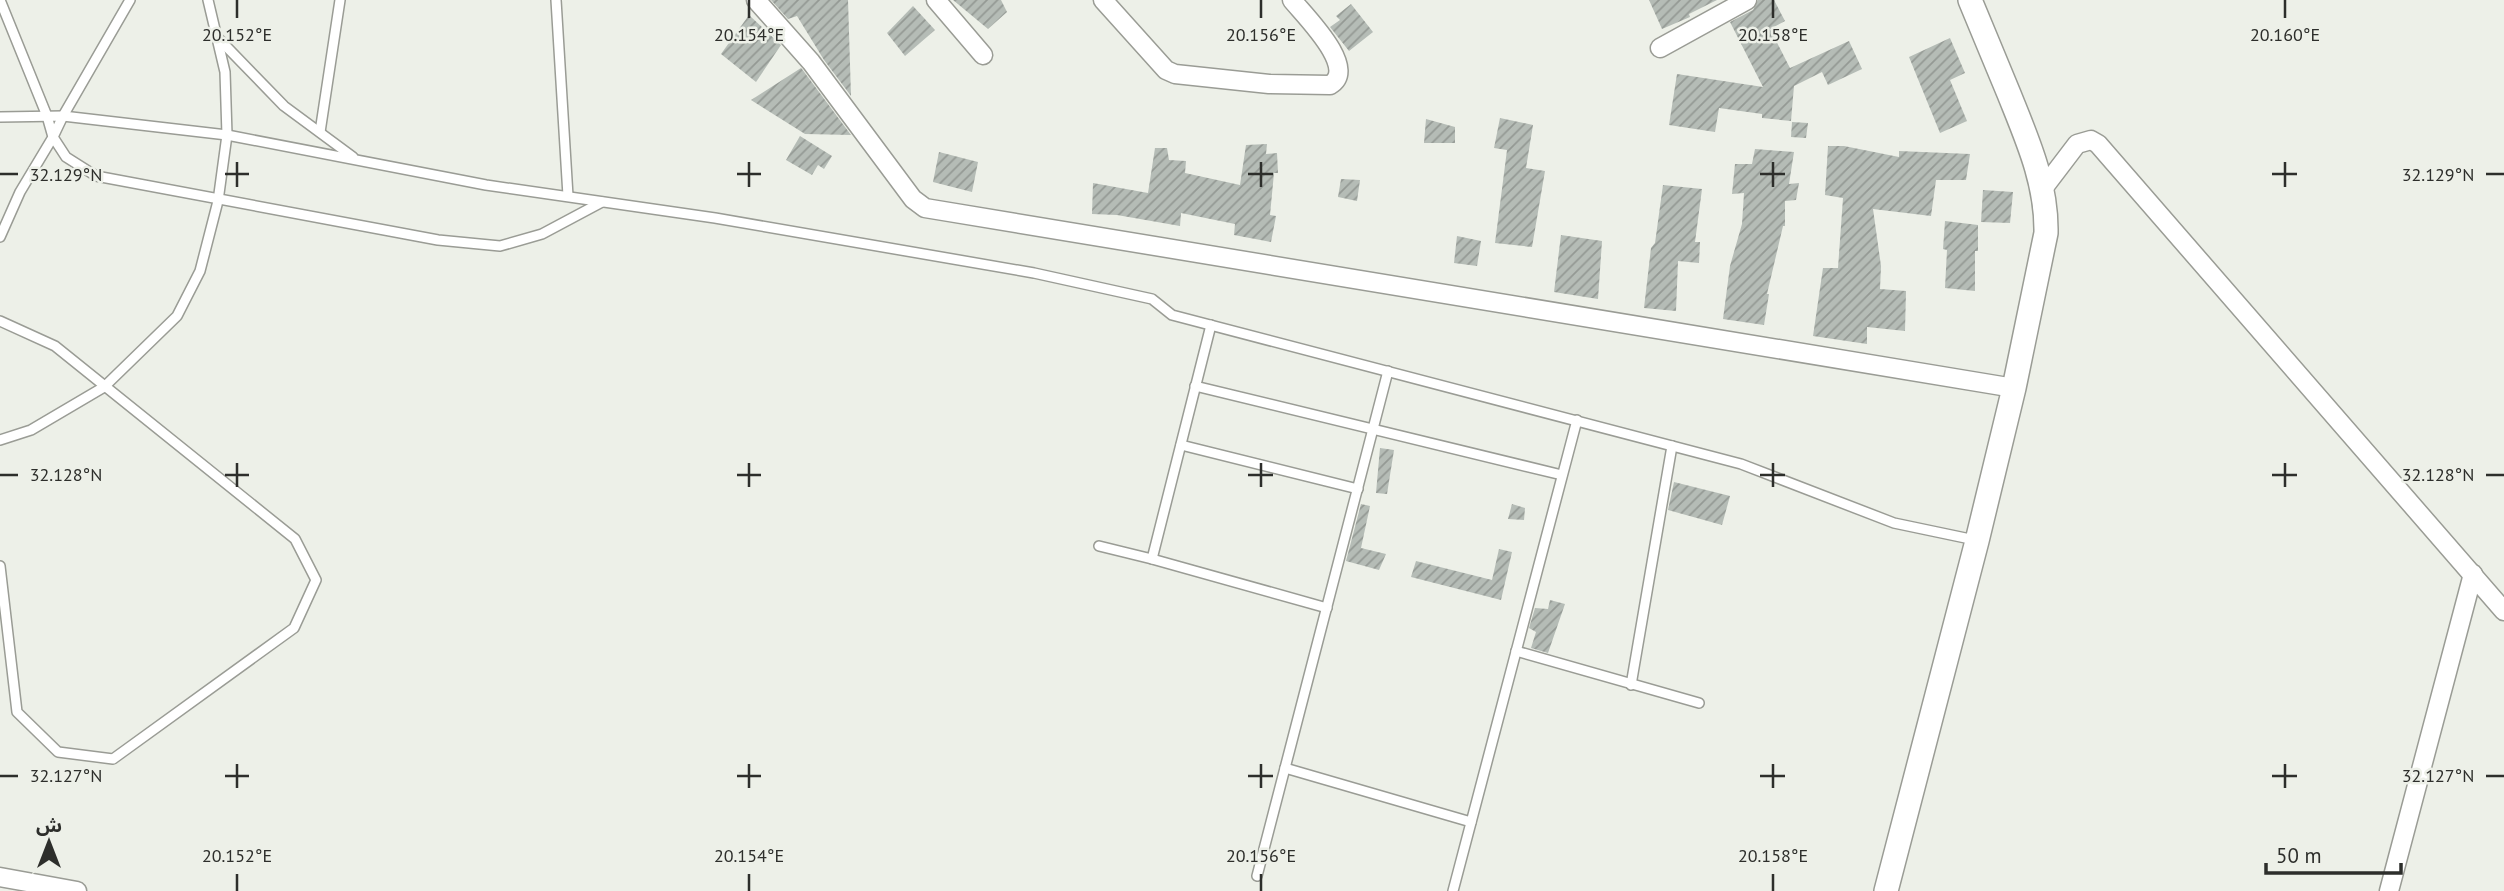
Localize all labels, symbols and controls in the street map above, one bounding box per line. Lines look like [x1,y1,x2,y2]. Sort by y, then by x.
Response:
text: 20.152°E [202,23,272,46]
text: 20.154°E [714,23,784,46]
text: 20.156°E [1226,23,1296,46]
text: 20.158°E [1738,23,1808,46]
text: 20.160°E [2250,23,2320,46]
text: 32.129°N [30,163,102,186]
text: 32.129°N [2402,163,2474,186]
text: 32.128°N [30,463,102,486]
text: 32.128°N [2402,463,2474,486]
text: 32.127°N [30,764,102,787]
text: 32.127°N [2402,764,2474,787]
north arrow [14,807,84,877]
text: ش [36,813,62,837]
scale bar [2266,832,2401,876]
text: 50 m [2276,842,2322,869]
text: 20.152°E [202,844,272,867]
text: 20.154°E [714,844,784,867]
text: 20.156°E [1226,844,1296,867]
text: 20.158°E [1738,844,1808,867]

